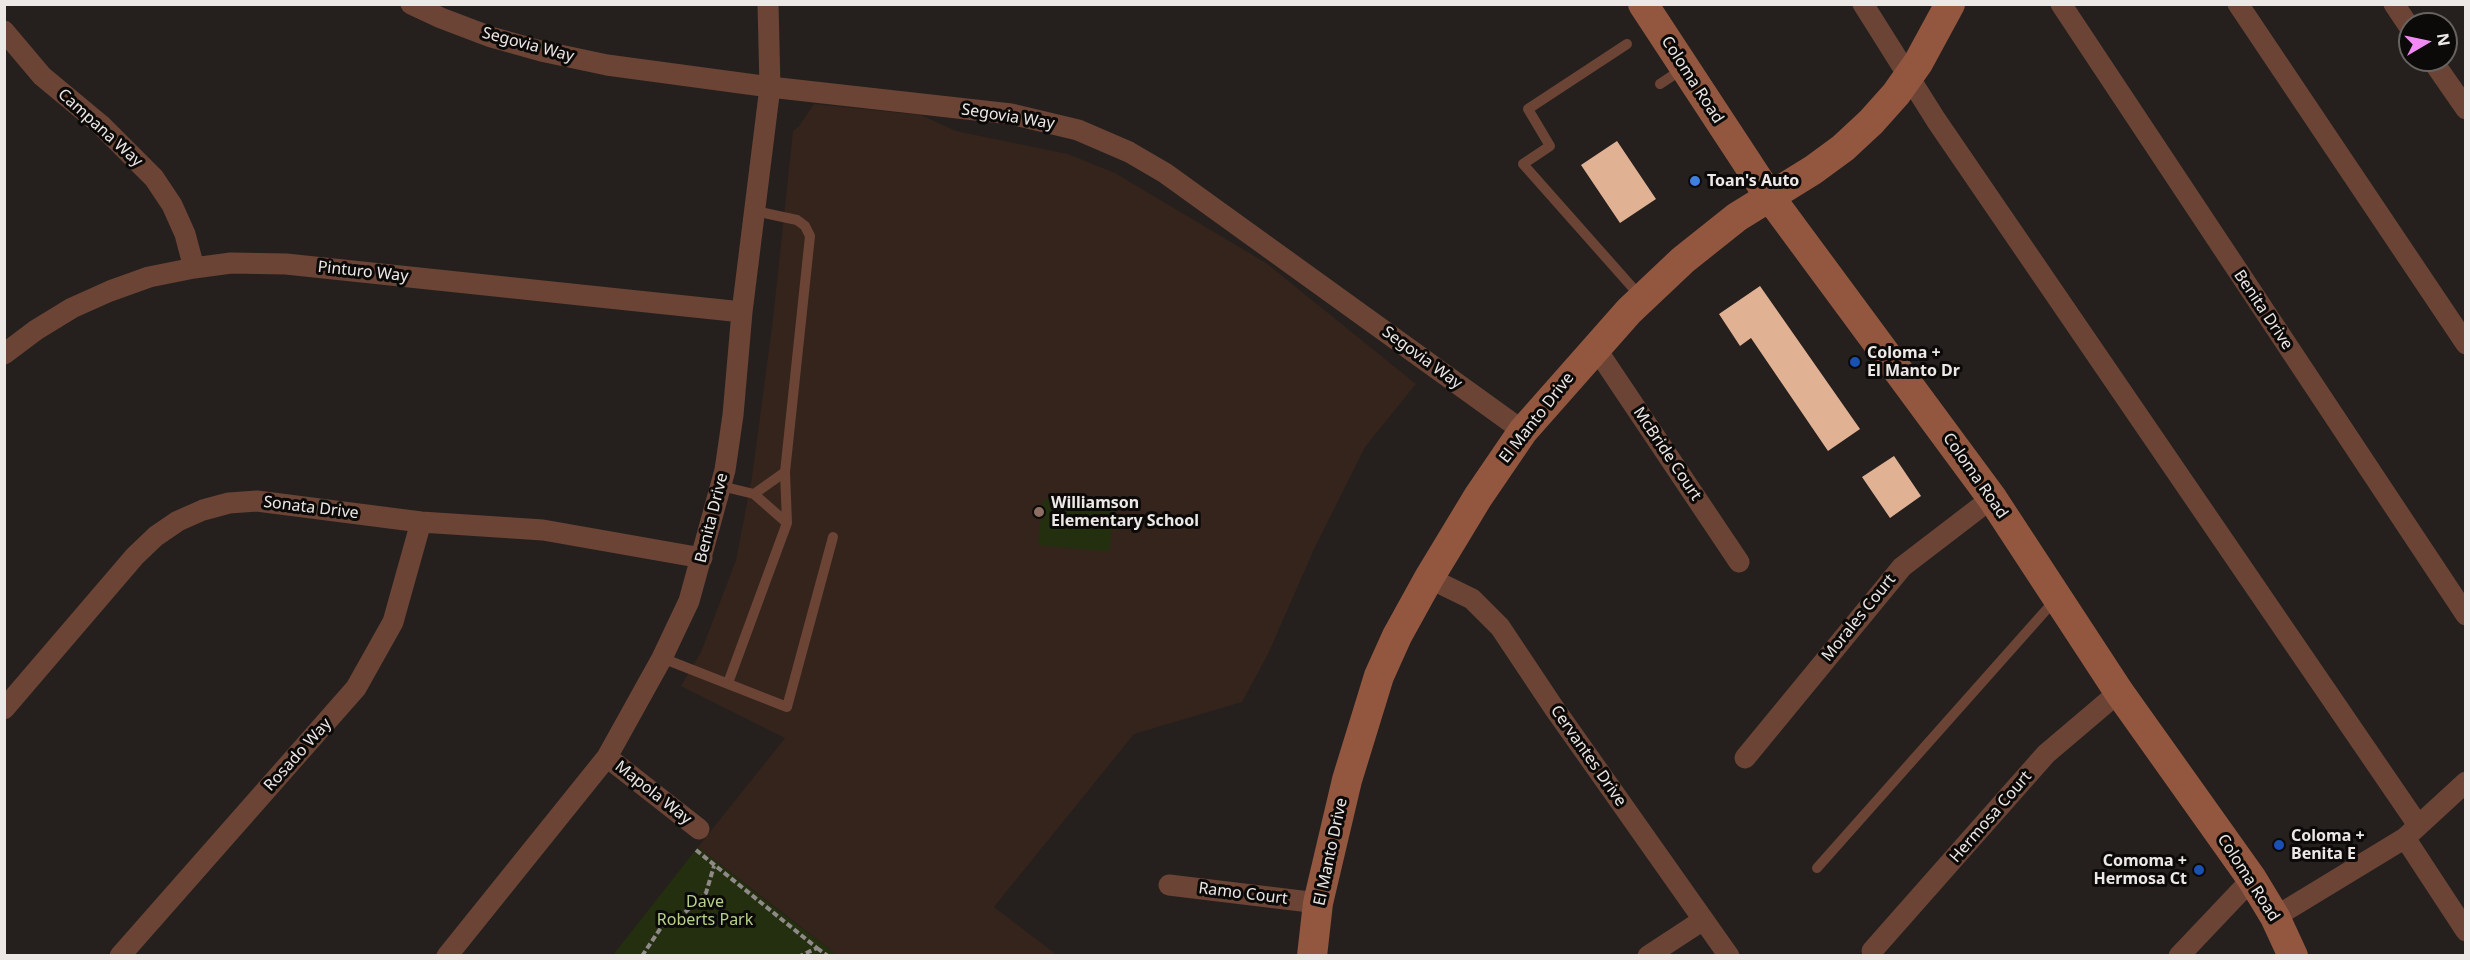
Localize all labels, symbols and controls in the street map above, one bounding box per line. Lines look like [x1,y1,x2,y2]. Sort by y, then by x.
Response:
north arrow [2398,12,2458,72]
street label: Segovia Way [480,24,576,66]
text: N [2432,31,2456,48]
street label: Coloma Road [1657,33,1727,127]
street label: Campana Way [54,85,146,171]
street label: Segovia Way [960,100,1056,134]
place label: Toan's Auto [1707,171,1799,191]
marker: Toan's Auto [1688,174,1702,188]
street label: Pinturo Way [317,258,409,286]
street label: Benita Drive [2229,267,2297,353]
street label: Segovia Way [1378,323,1466,393]
place label: Coloma + El Manto Dr [1867,343,1960,381]
marker: Coloma + El Manto Dr [1848,355,1862,369]
street label: El Manto Drive [1496,369,1578,467]
street label: McBride Court [1629,404,1705,504]
street label: Coloma Road [1938,429,2012,523]
street label: Benita Drive [692,471,732,565]
street label: Sonata Drive [262,493,360,523]
place label: Williamson Elementary School [1051,493,1199,531]
marker: Williamson Elementary School [1032,505,1046,519]
street label: Morales Court [1818,571,1900,665]
street label: Cervantes Drive [1546,702,1630,810]
street label: Rosado Way [260,715,336,795]
street label: Mapola Way [611,757,695,829]
street label: Hermosa Court [1946,767,2036,867]
street label: El Manto Drive [1310,796,1352,908]
place label: Coloma + Benita E [2291,826,2365,864]
street label: Coloma Road [2213,831,2283,925]
marker: Coloma + Benita E [2272,838,2286,852]
place label: Comoma + Hermosa Ct [2093,851,2187,889]
marker: Comoma + Hermosa Ct [2192,863,2206,877]
street label: Ramo Court [1197,879,1289,909]
park label: Dave Roberts Park [657,892,753,930]

